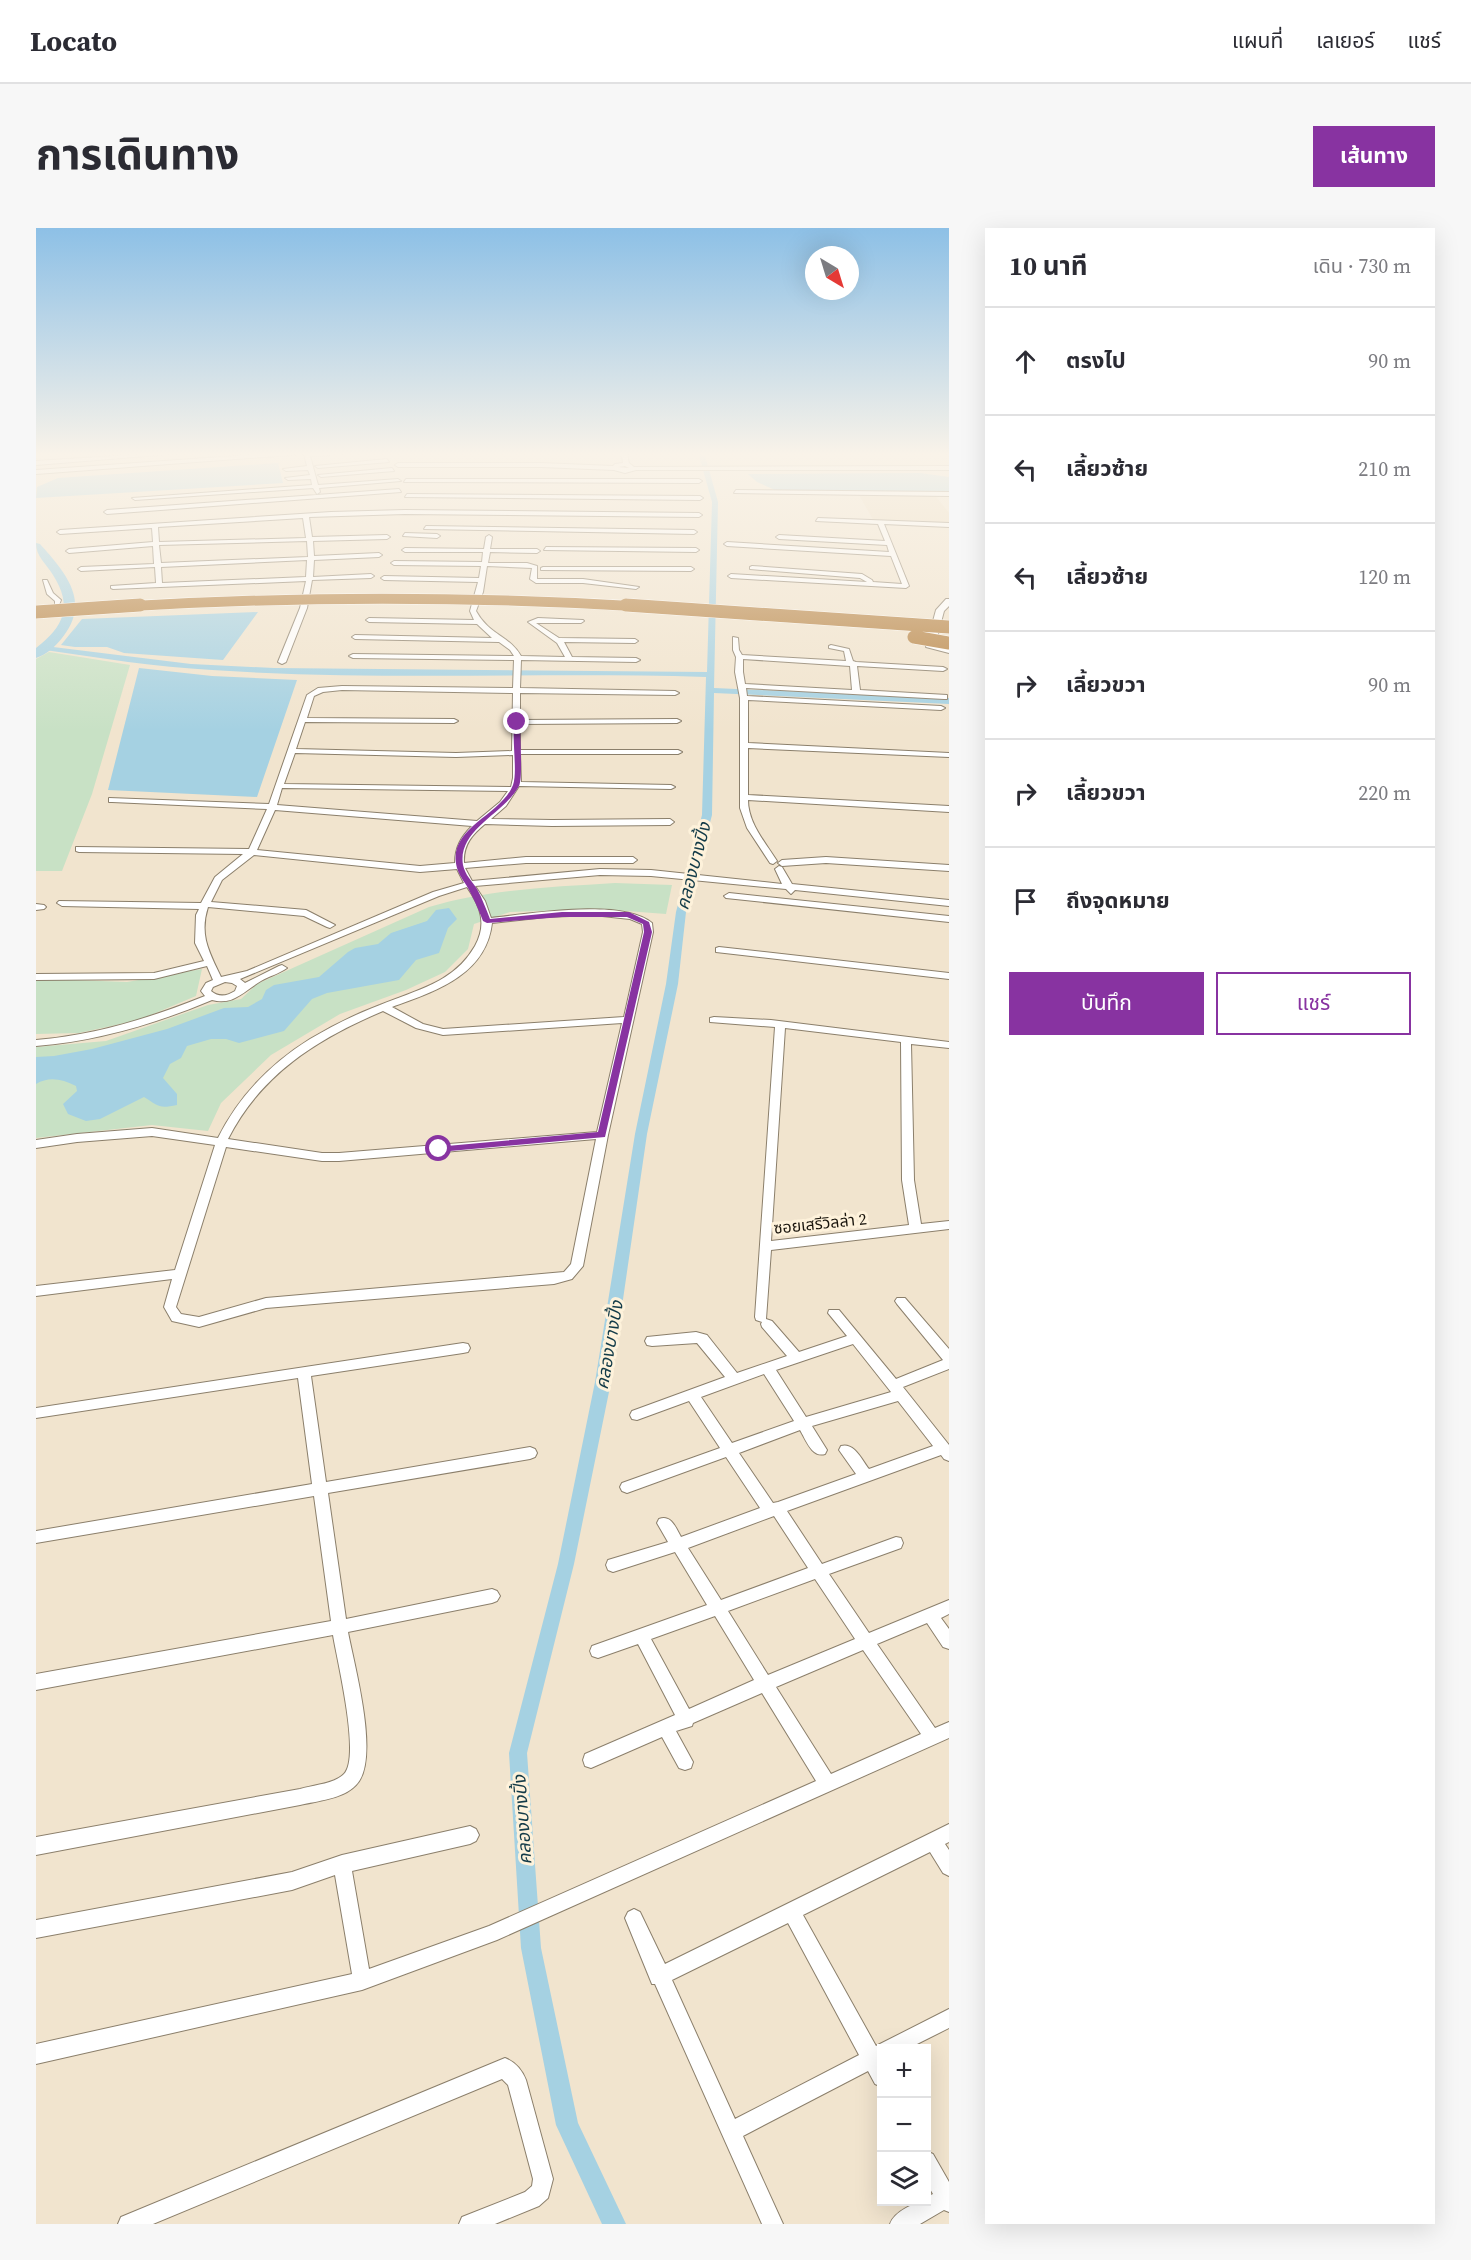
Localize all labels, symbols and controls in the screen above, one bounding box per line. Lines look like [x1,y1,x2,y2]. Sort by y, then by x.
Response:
text: Locato [30,22,117,60]
text: แผนที่ [1232,26,1283,55]
text: เลเยอร์ [1316,26,1375,55]
text: แชร์ [1408,26,1441,55]
text: การเดินทาง [36,125,239,183]
button: เส้นทาง [1313,126,1435,187]
north arrow [805,246,859,300]
text: 10 นาที [1009,248,1088,284]
text: เดิน · 730 m [1313,252,1411,280]
icon: ahead [1009,345,1042,378]
text: ตรงไป [1066,345,1126,375]
text: 90 m [1368,347,1411,375]
icon: left [1009,453,1042,486]
text: เลี้ยวซ้าย [1066,453,1148,483]
text: 210 m [1358,455,1411,483]
icon: left [1009,561,1042,594]
text: เลี้ยวซ้าย [1066,561,1148,591]
text: 120 m [1358,563,1411,591]
icon: right [1009,669,1042,702]
text: เลี้ยวขวา [1066,669,1146,699]
text: 90 m [1368,671,1411,699]
route end [503,708,529,734]
icon: right [1009,777,1042,810]
text: เลี้ยวขวา [1066,777,1146,807]
text: 220 m [1358,779,1411,807]
water label: คลองบางปิ้ง [669,818,717,913]
icon: arrive [1009,885,1042,918]
text: ถึงจุดหมาย [1066,885,1170,915]
button: บันทึก [1009,972,1204,1035]
button: แชร์ [1216,972,1411,1035]
route start [425,1135,451,1161]
street label: ซอยเสรีวิลล่า 2 [772,1207,868,1239]
water label: คลองบางปิ้ง [589,1297,629,1391]
water label: คลองบางปิ้ง [506,1773,538,1866]
map controls [877,2044,931,2206]
button: + [877,2044,931,2098]
button: − [877,2098,931,2152]
button: layers [877,2152,931,2206]

